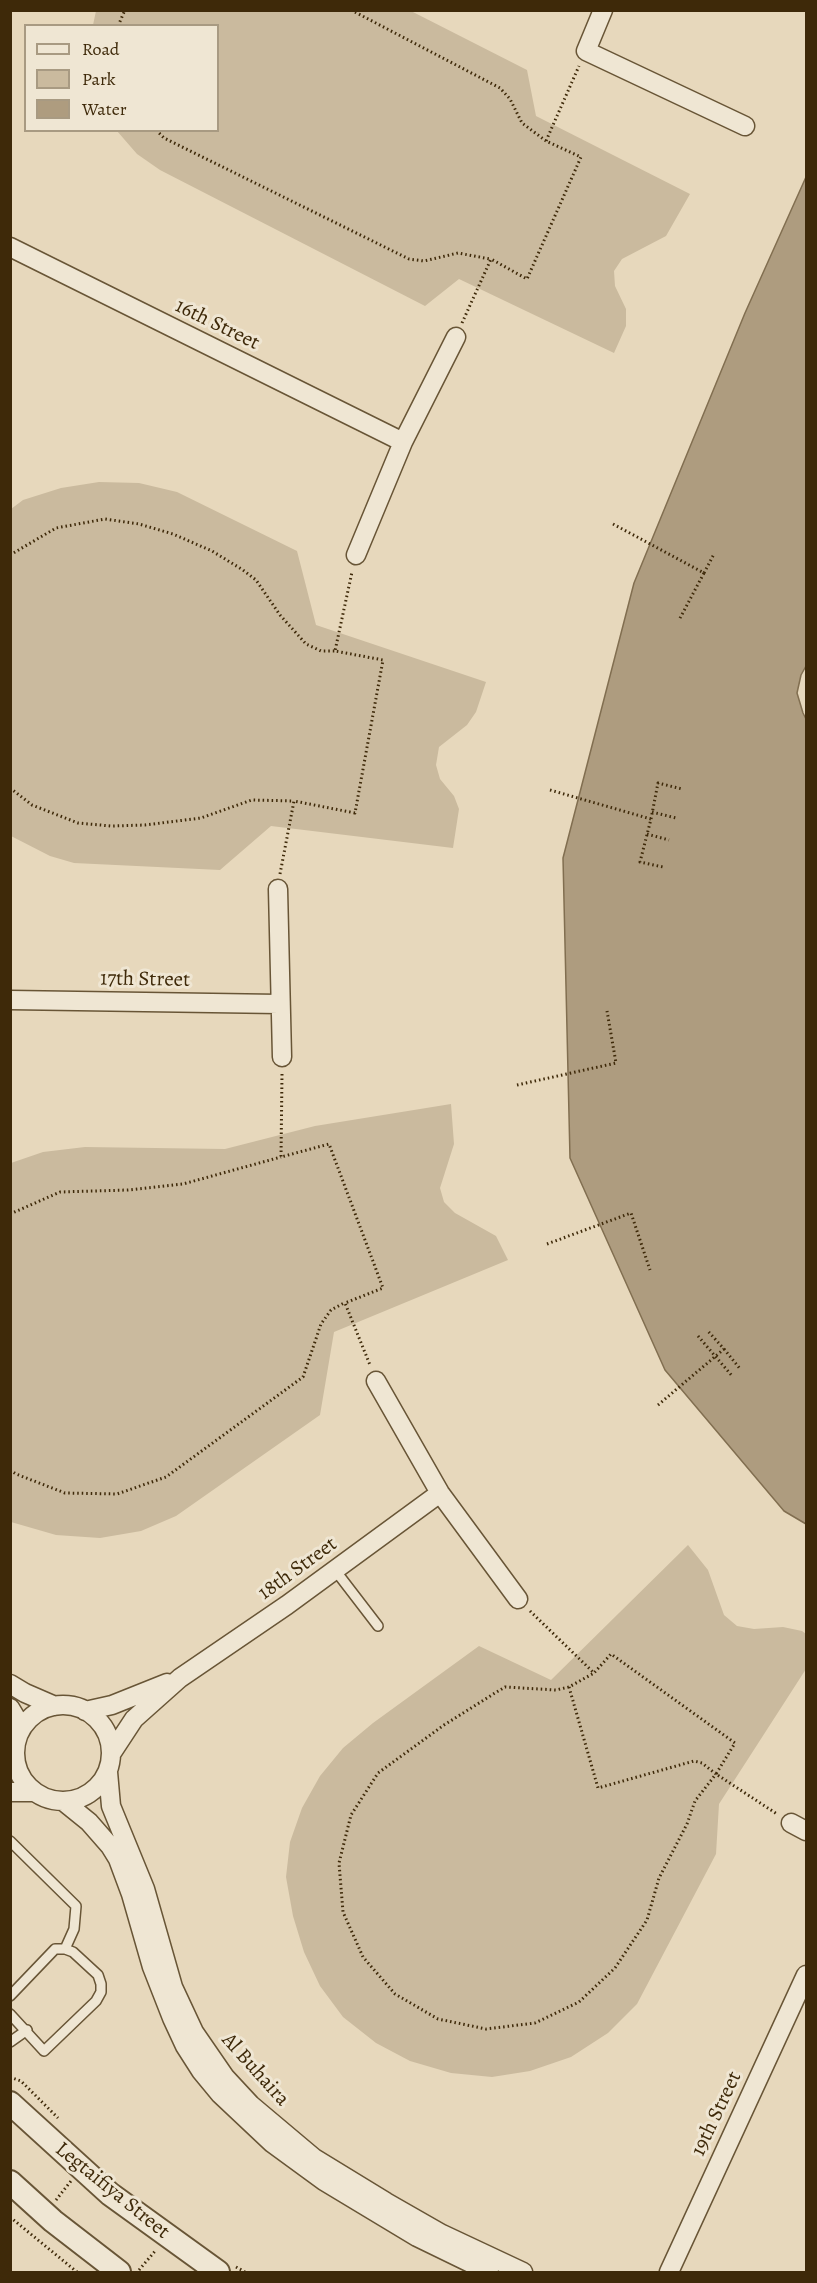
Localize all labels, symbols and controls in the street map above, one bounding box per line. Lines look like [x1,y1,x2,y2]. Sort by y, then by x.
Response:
legend [24,24,219,132]
text: Road [82,37,119,61]
text: Park [82,67,116,91]
text: Water [82,97,127,121]
street label: 16th Street [171,294,263,356]
street label: 17th Street [100,967,190,993]
street label: 18th Street [254,1532,342,1606]
street label: Al Buhaira [216,2028,294,2112]
street label: 19th Street [686,2068,748,2160]
street label: Legtaifiya Street [50,2137,174,2245]

